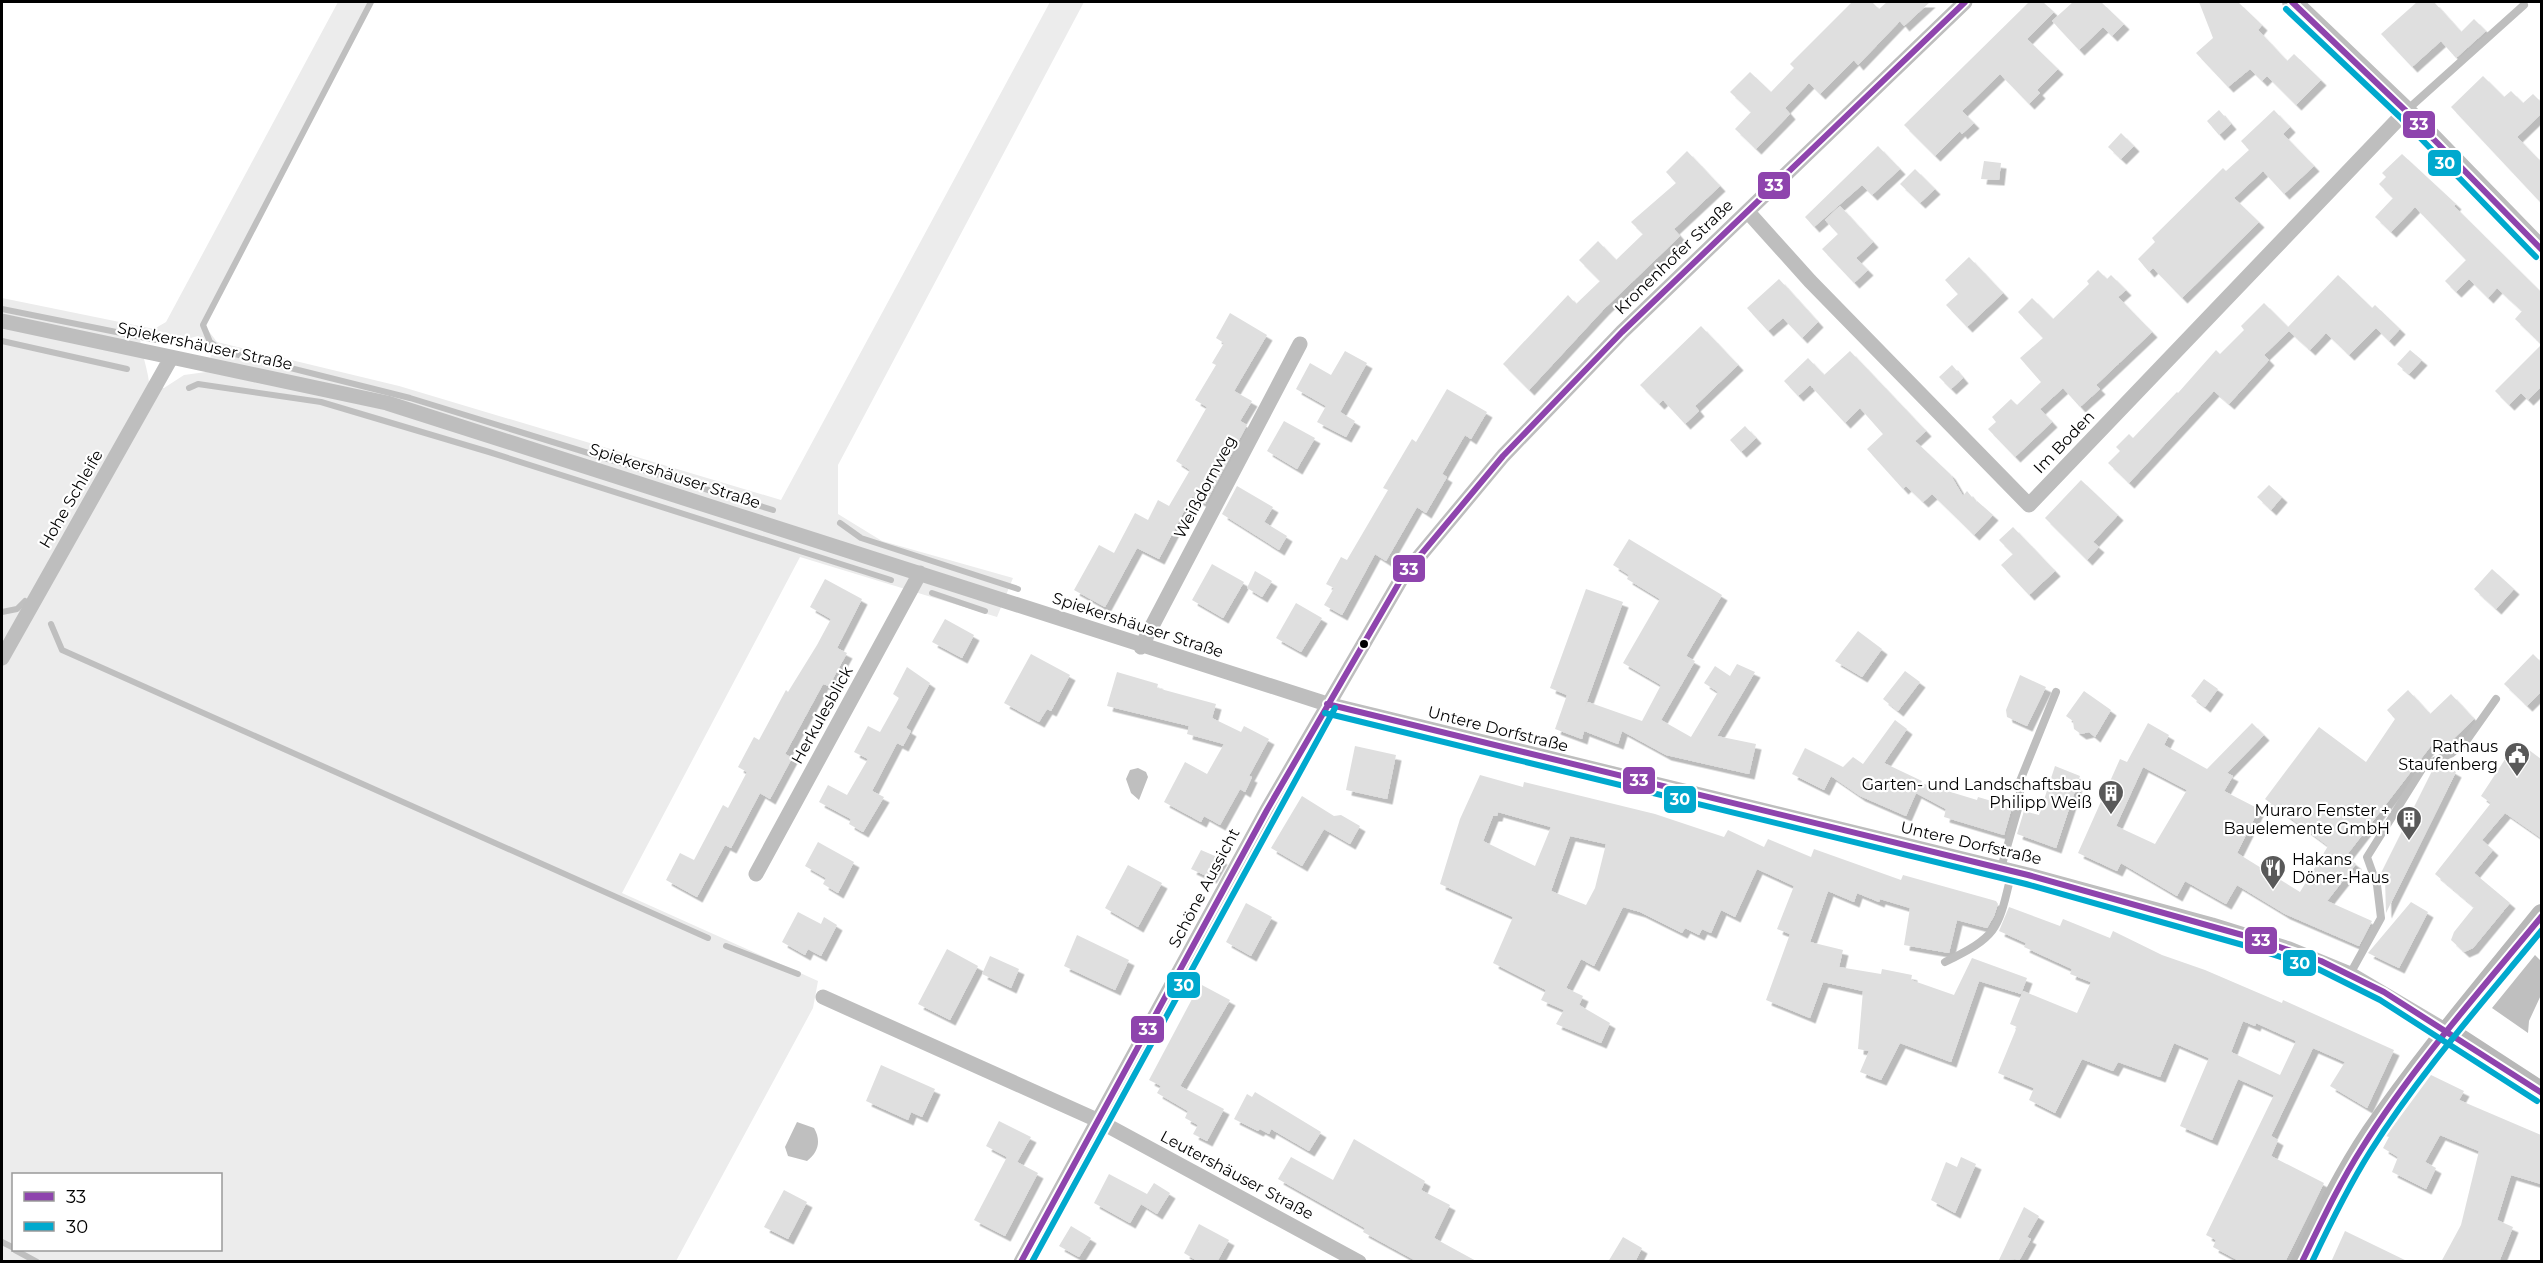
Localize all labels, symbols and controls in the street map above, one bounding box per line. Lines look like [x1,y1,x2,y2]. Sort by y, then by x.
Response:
line badge: 33 [2402,110,2436,139]
text: 33 [2409,115,2428,134]
line badge: 30 [2427,149,2462,177]
text: 30 [2434,154,2455,173]
line badge: 33 [1757,171,1791,200]
text: 33 [1764,176,1783,195]
street label: Kronenhofer Straße [1611,196,1737,318]
street label: Spiekershäuser Straße [116,318,294,374]
street label: Im Boden [2030,407,2098,477]
street label: Weißdornweg [1170,432,1240,542]
street label: Spiekershäuser Straße [587,439,763,513]
street label: Hohe Schleife [35,446,107,552]
line badge: 33 [1392,554,1426,583]
text: 33 [1399,560,1418,579]
street label: Spiekershäuser Straße [1050,588,1226,662]
unlabelled marker [1358,638,1370,650]
street label: Herkulesblick [787,662,857,767]
street label: Untere Dorfstraße [1426,702,1570,756]
place label: Rathaus Staufenberg [2398,737,2498,774]
public building icon: Rathaus Staufenberg [2502,740,2532,778]
line badge: 33 [1622,766,1656,795]
text: 33 [1629,771,1648,790]
place label: Garten- und Landschaftsbau Philipp Weiß [1862,775,2092,812]
building icon: Garten- und Landschaftsbau Philipp Weiß [2096,778,2126,816]
line badge: 30 [1663,785,1697,814]
text: 30 [1669,790,1690,809]
place label: Muraro Fenster + Bauelemente GmbH [2223,801,2390,838]
building icon: Muraro Fenster + Bauelemente GmbH [2394,804,2424,842]
street label: Untere Dorfstraße [1899,818,2043,868]
street label: Schöne Aussicht [1165,825,1244,951]
place label: Hakans Döner-Haus [2292,850,2389,887]
restaurant icon: Hakans Döner-Haus [2258,853,2288,891]
line badge: 33 [2244,926,2278,955]
text: 33 [2251,931,2270,950]
line badge: 30 [2282,949,2317,977]
text: 30 [2289,954,2310,973]
line badge: 30 [1166,971,1201,999]
text: 30 [1173,976,1194,995]
line badge: 33 [1130,1015,1165,1044]
text: 33 [1138,1020,1157,1039]
street label: Leutershäuser Straße [1157,1127,1317,1223]
legend [12,1173,222,1251]
text: 33 [66,1186,86,1208]
text: 30 [66,1216,88,1238]

